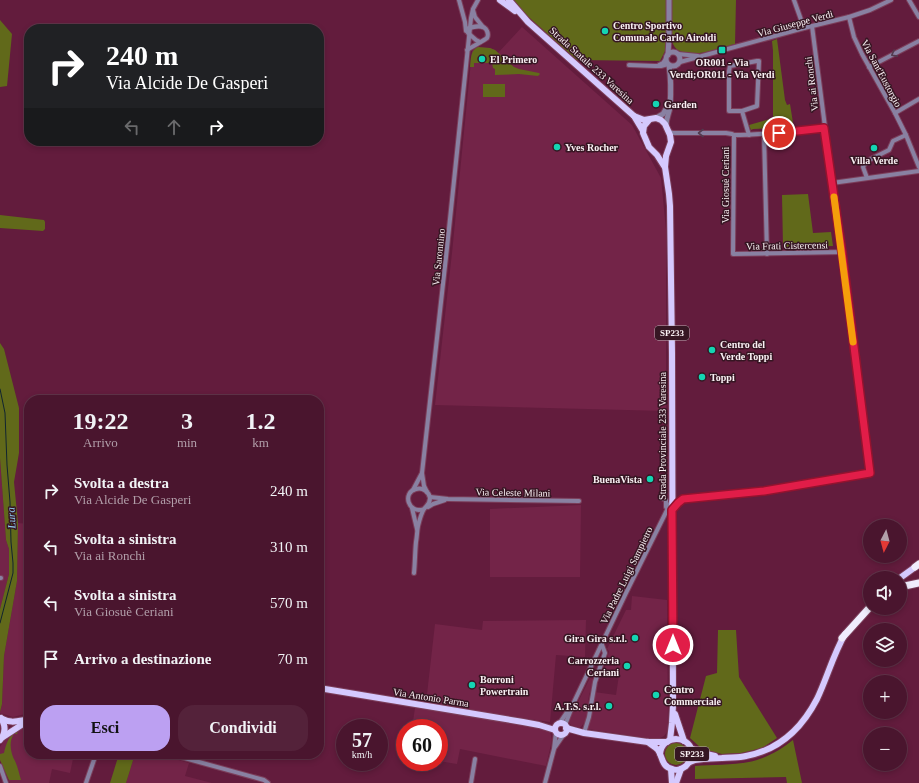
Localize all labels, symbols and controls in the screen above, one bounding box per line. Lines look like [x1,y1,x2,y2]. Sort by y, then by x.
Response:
street label: Via Giuseppe Verdi [756,8,834,39]
place label: Centro Sportivo Comunale Carlo Airoldi [613,20,716,43]
street label: Strada Statale 233 Varesina [547,25,636,106]
marker: Centro Sportivo Comunale Carlo Airoldi [600,26,610,36]
street label: Via Sant'Eustorgio [859,38,904,109]
icon: right [40,40,92,92]
text: 240 m [106,40,178,71]
marker: OR001 - Via Verdi;OR011 - Via Verdi [717,45,727,55]
one-way arrow [891,49,898,57]
marker: El Primero [477,54,487,64]
place label: El Primero [490,54,537,65]
street label: Via ai Ronchi [803,56,820,112]
place label: OR001 - Via Verdi;OR011 - Via Verdi [670,57,775,80]
text: Via Alcide De Gasperi [106,73,268,93]
marker: Garden [651,99,661,109]
place label: Garden [664,99,697,110]
icon: left [121,116,143,138]
icon: ahead [163,116,185,138]
icon: right [205,116,227,138]
pin [762,116,796,150]
icon: arrive [768,122,790,144]
one-way arrow [698,129,704,137]
marker: Yves Rocher [552,142,562,152]
place label: Yves Rocher [565,142,619,153]
marker: Villa Verde [869,143,879,153]
street label: Via Giosuè Ceriani [720,146,731,223]
place label: Villa Verde [850,155,898,166]
street label: Via Saronnino [430,228,447,286]
street label: Via Frati Cistercensi [746,239,828,252]
road number: SP233 [655,326,689,340]
place label: Centro del Verde Toppi [720,339,772,362]
marker: Centro del Verde Toppi [707,345,717,355]
street label: Strada Provinciale 233 Varesina [657,372,668,500]
marker: Toppi [697,372,707,382]
place label: Toppi [710,372,735,383]
text: 19:22 [72,408,128,434]
text: 3 [181,408,193,434]
text: 1.2 [246,408,276,434]
text: Arrivo [83,435,118,450]
text: min [177,435,197,450]
text: km [252,435,269,450]
place label: BuenaVista [593,474,642,485]
marker: BuenaVista [645,474,655,484]
text: Svolta a destra [74,475,169,491]
icon: right [40,480,62,502]
text: 240 m [270,483,308,499]
street label: Via Celeste Milani [475,486,551,499]
text: Via Alcide De Gasperi [74,492,191,507]
water label: Lura [4,507,18,530]
north arrow [863,519,907,563]
map controls [863,519,907,771]
street label: Via Padre Luigi Sampietro [598,525,655,626]
text: Svolta a sinistra [74,531,177,547]
icon: left [40,536,62,558]
text: 310 m [270,539,308,555]
text: Via ai Ronchi [74,548,145,563]
button: sound [863,571,907,615]
text: Svolta a sinistra [74,587,177,603]
icon: left [40,592,62,614]
text: 570 m [270,595,308,611]
text: Via Giosuè Ceriani [74,604,174,619]
button: layers [863,623,907,667]
position arrow [652,624,694,666]
place label: Gira Gira s.r.l. [564,633,627,644]
marker: Gira Gira s.r.l. [630,633,640,643]
icon: arrive [40,648,62,670]
text: Arrivo a destinazione [74,651,211,667]
text: 70 m [278,651,308,667]
place label: Carrozzeria Ceriani [568,655,619,678]
marker: Carrozzeria Ceriani [622,661,632,671]
place label: Borroni Powertrain [480,674,529,697]
button: + [863,675,907,719]
marker: Borroni Powertrain [467,680,477,690]
place label: Centro Commerciale [664,684,722,707]
street label: Via Antonio Parma [392,686,470,709]
marker: Centro Commerciale [651,690,661,700]
place label: A.T.S. s.r.l. [555,701,601,712]
marker: A.T.S. s.r.l. [604,701,614,711]
button: Esci [40,705,170,751]
button: Condividi [178,705,308,751]
speed limit sign: 60 [396,719,448,771]
button: − [863,727,907,771]
text: 57 [352,729,372,751]
road number: SP233 [675,747,709,761]
text: km/h [352,749,372,760]

